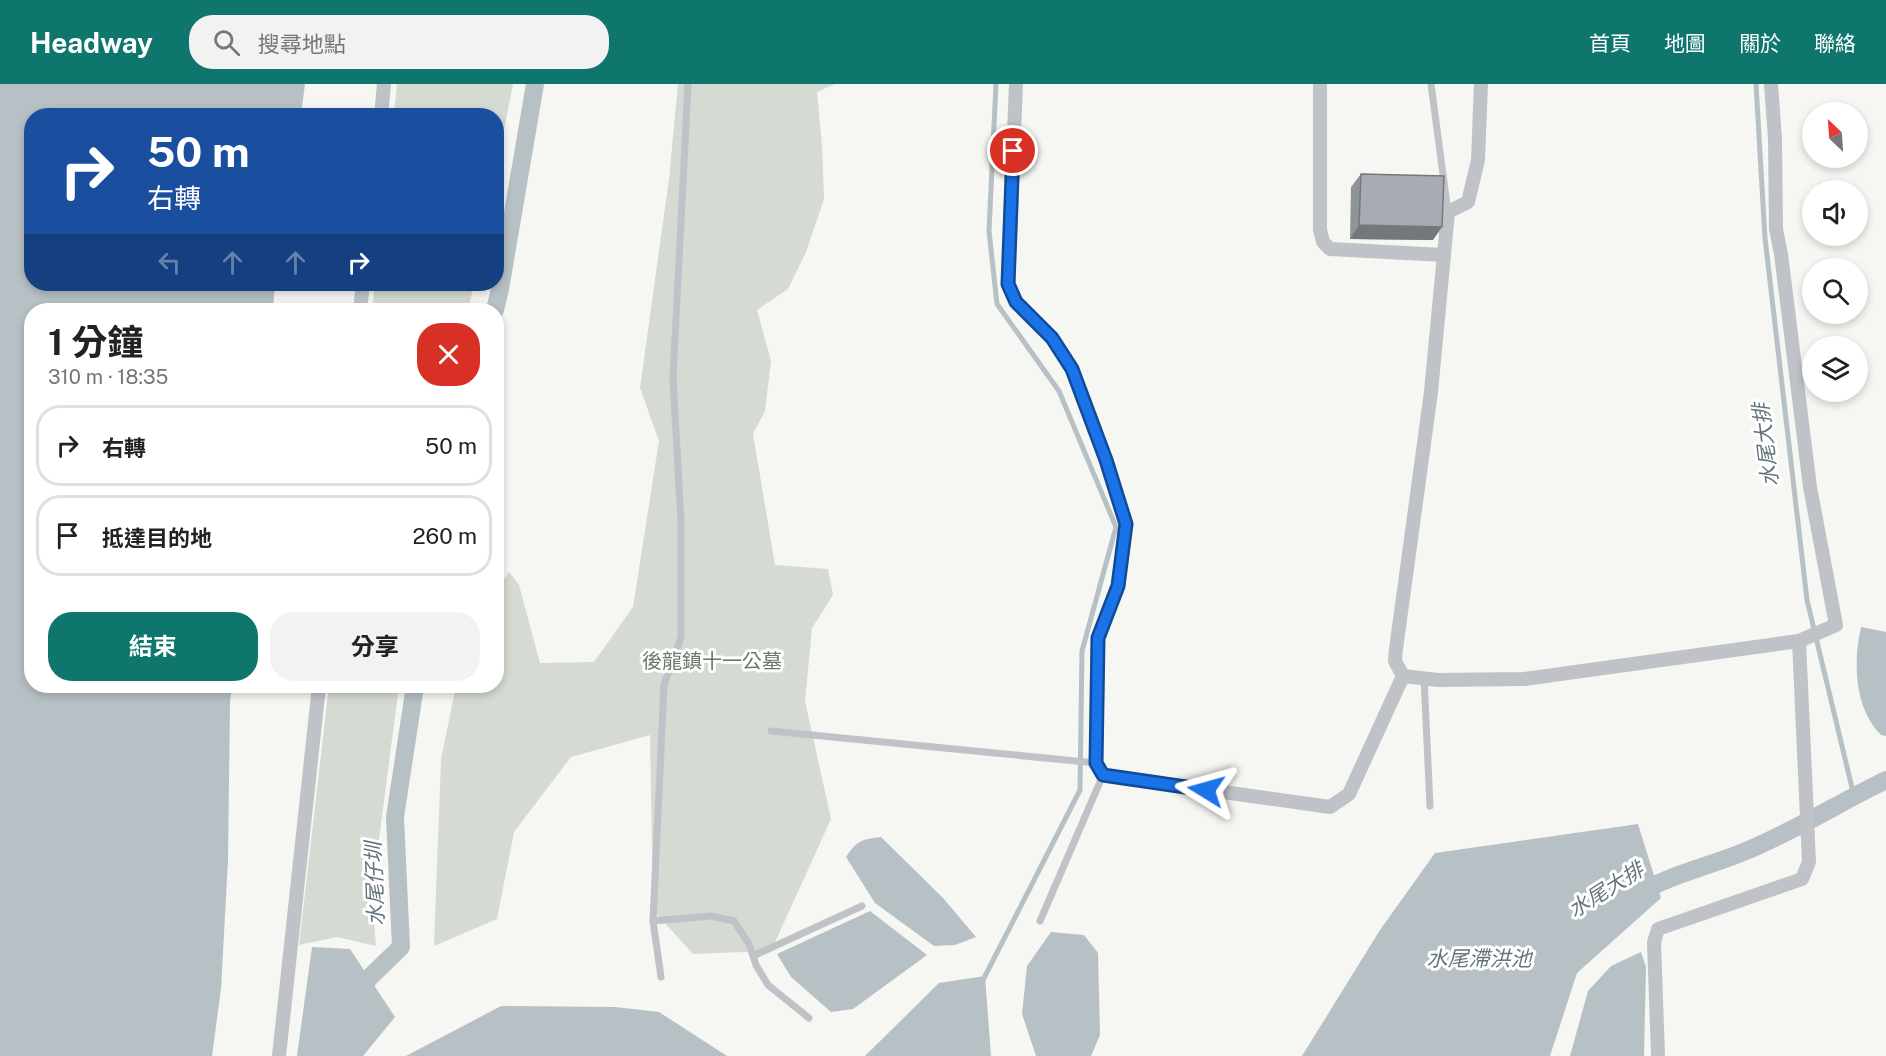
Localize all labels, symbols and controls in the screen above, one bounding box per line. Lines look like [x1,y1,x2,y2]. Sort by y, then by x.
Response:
search box [189,15,609,69]
text: Headway [30,26,153,59]
icon: search [210,26,243,59]
text: 搜尋地點 [258,31,346,57]
text: 首頁 [1589,31,1631,56]
text: 地圖 [1664,31,1706,56]
text: 關於 [1739,31,1781,56]
text: 聯絡 [1814,31,1856,56]
north arrow [1802,102,1868,168]
map controls [1802,102,1868,402]
pin [987,125,1038,176]
text: 50 m [147,127,250,176]
icon: right [48,132,126,210]
icon: arrive [996,134,1029,167]
button: sound [1802,180,1868,246]
text: 右轉 [147,182,201,214]
icon: left [153,246,186,279]
icon: ahead [216,246,249,279]
icon: ahead [279,246,312,279]
icon: right [342,246,375,279]
button: search [1802,258,1868,324]
text: 1 分鐘 [48,321,144,363]
button: close [417,323,480,386]
button: layers [1802,336,1868,402]
text: 310 m · 18:35 [48,365,168,389]
water label: 水尾大排 [1748,399,1783,488]
icon: right [51,429,84,462]
text: 50 m [425,433,477,459]
text: 右轉 [102,435,146,461]
icon: arrive [51,519,84,552]
text: 260 m [412,523,477,549]
text: 抵達目的地 [102,525,212,551]
button: 結束 [48,612,258,681]
button: 分享 [270,612,480,681]
park label: 後龍鎮十一公墓 [642,649,782,673]
position arrow [1174,758,1238,822]
water label: 水尾仔圳 [360,839,388,926]
water label: 水尾大排 [1563,855,1651,922]
water label: 水尾滯洪池 [1427,946,1533,971]

